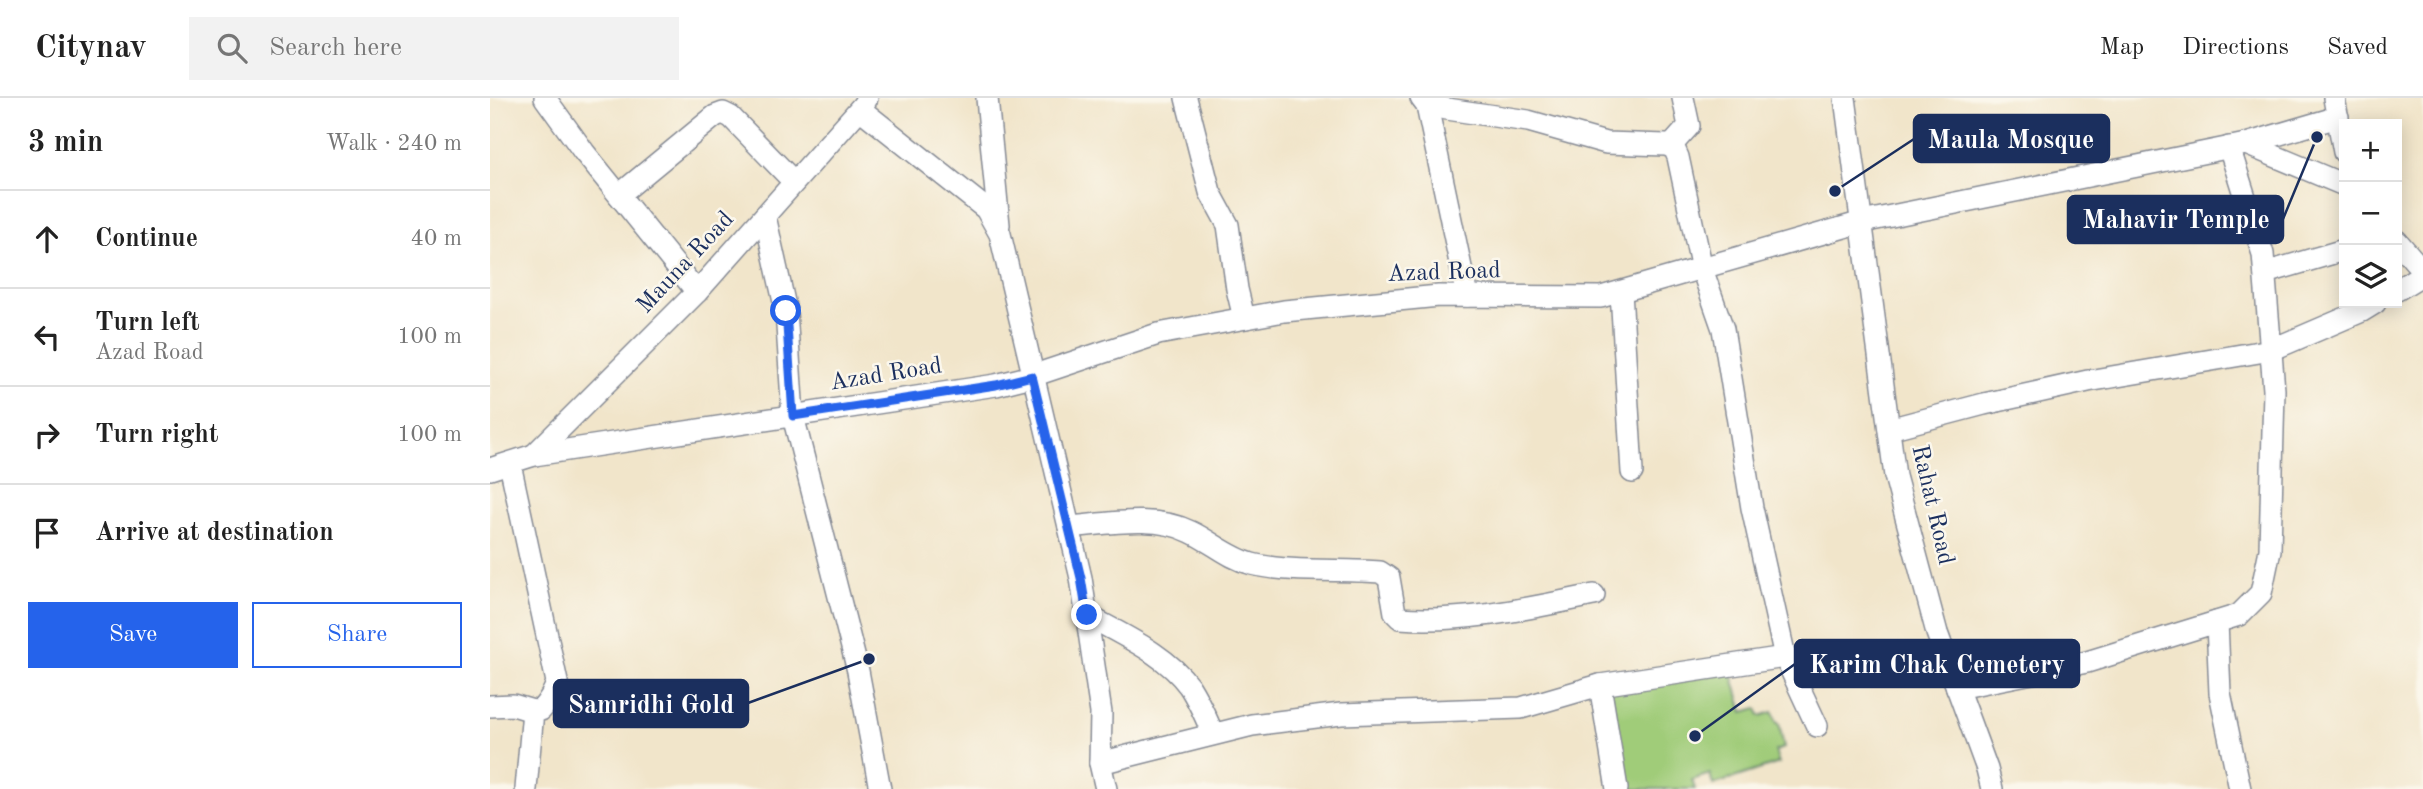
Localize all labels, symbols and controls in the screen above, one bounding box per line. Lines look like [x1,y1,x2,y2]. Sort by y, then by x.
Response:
search box [189,17,679,80]
icon: search [213,29,251,67]
text: Citynav [35,32,147,65]
text: Search here [269,35,402,61]
text: Map [2100,36,2144,60]
text: Directions [2182,36,2289,60]
text: Saved [2327,36,2388,60]
callout: Maula Mosque [1914,115,2109,162]
map controls [2339,119,2402,308]
button: + [2339,119,2402,182]
text: 3 min [28,128,103,158]
text: Maula Mosque [1928,128,2094,154]
text: Walk · 240 m [326,132,462,155]
button: − [2339,182,2402,245]
callout: Mahavir Temple [2068,196,2283,243]
street label: Mauna Road [633,207,739,319]
text: Mahavir Temple [2082,208,2270,234]
icon: ahead [28,220,66,258]
text: Continue [95,226,198,252]
text: 40 m [411,227,462,250]
button: layers [2339,245,2402,308]
street label: Azad Road [1387,259,1501,287]
route start [770,295,801,326]
text: Turn left [95,310,200,336]
icon: left [28,318,66,356]
text: 100 m [397,325,462,348]
text: Azad Road [95,341,204,364]
street label: Azad Road [828,354,944,396]
icon: right [28,416,66,454]
text: Turn right [95,422,218,448]
text: 100 m [397,423,462,446]
street label: Rahat Road [1907,443,1957,567]
icon: arrive [28,514,66,552]
text: Arrive at destination [95,520,334,546]
route end [1071,599,1102,630]
button: Save [28,602,238,668]
button: Share [252,602,462,668]
callout: Karim Chak Cemetery [1795,640,2079,687]
text: Karim Chak Cemetery [1809,653,2065,679]
callout: Samridhi Gold [554,680,748,727]
text: Samridhi Gold [568,693,734,719]

